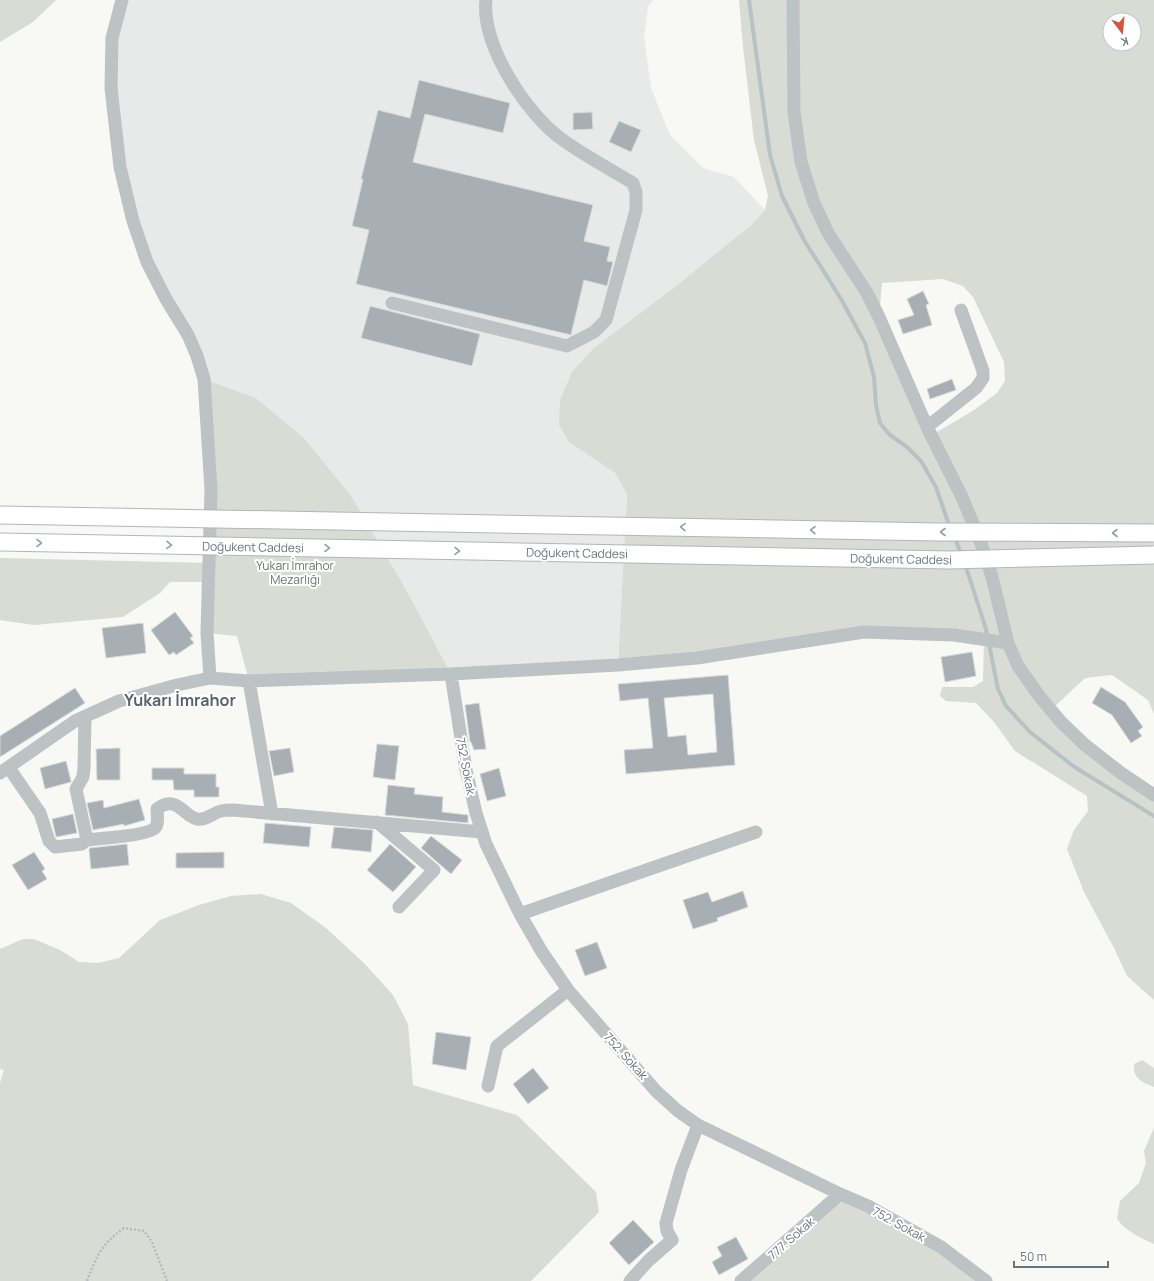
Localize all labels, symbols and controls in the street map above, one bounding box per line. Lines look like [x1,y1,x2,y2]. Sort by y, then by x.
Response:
north arrow [1102,12,1142,52]
text: K [1119,34,1130,51]
one-way arrow [680,523,686,532]
one-way arrow [810,526,816,534]
one-way arrow [940,528,946,536]
one-way arrow [1112,529,1118,537]
street label: Doğukent Caddesi [202,538,304,556]
one-way arrow [36,539,42,547]
one-way arrow [166,541,172,549]
one-way arrow [324,544,330,552]
street label: Doğukent Caddesi [526,544,628,562]
one-way arrow [454,546,460,555]
street label: Doğukent Caddesi [850,550,952,568]
park label: Yukarı İmrahor Mezarlığı [256,557,335,588]
district label: Yukarı İmrahor [124,689,236,711]
street label: 752. Sokak [452,736,480,797]
street label: 752. Sokak [600,1029,652,1084]
street label: 752. Sokak [870,1203,929,1246]
street label: 777. Sokak [764,1212,819,1263]
scale bar [1014,1243,1108,1269]
text: 50 m [1020,1248,1047,1265]

